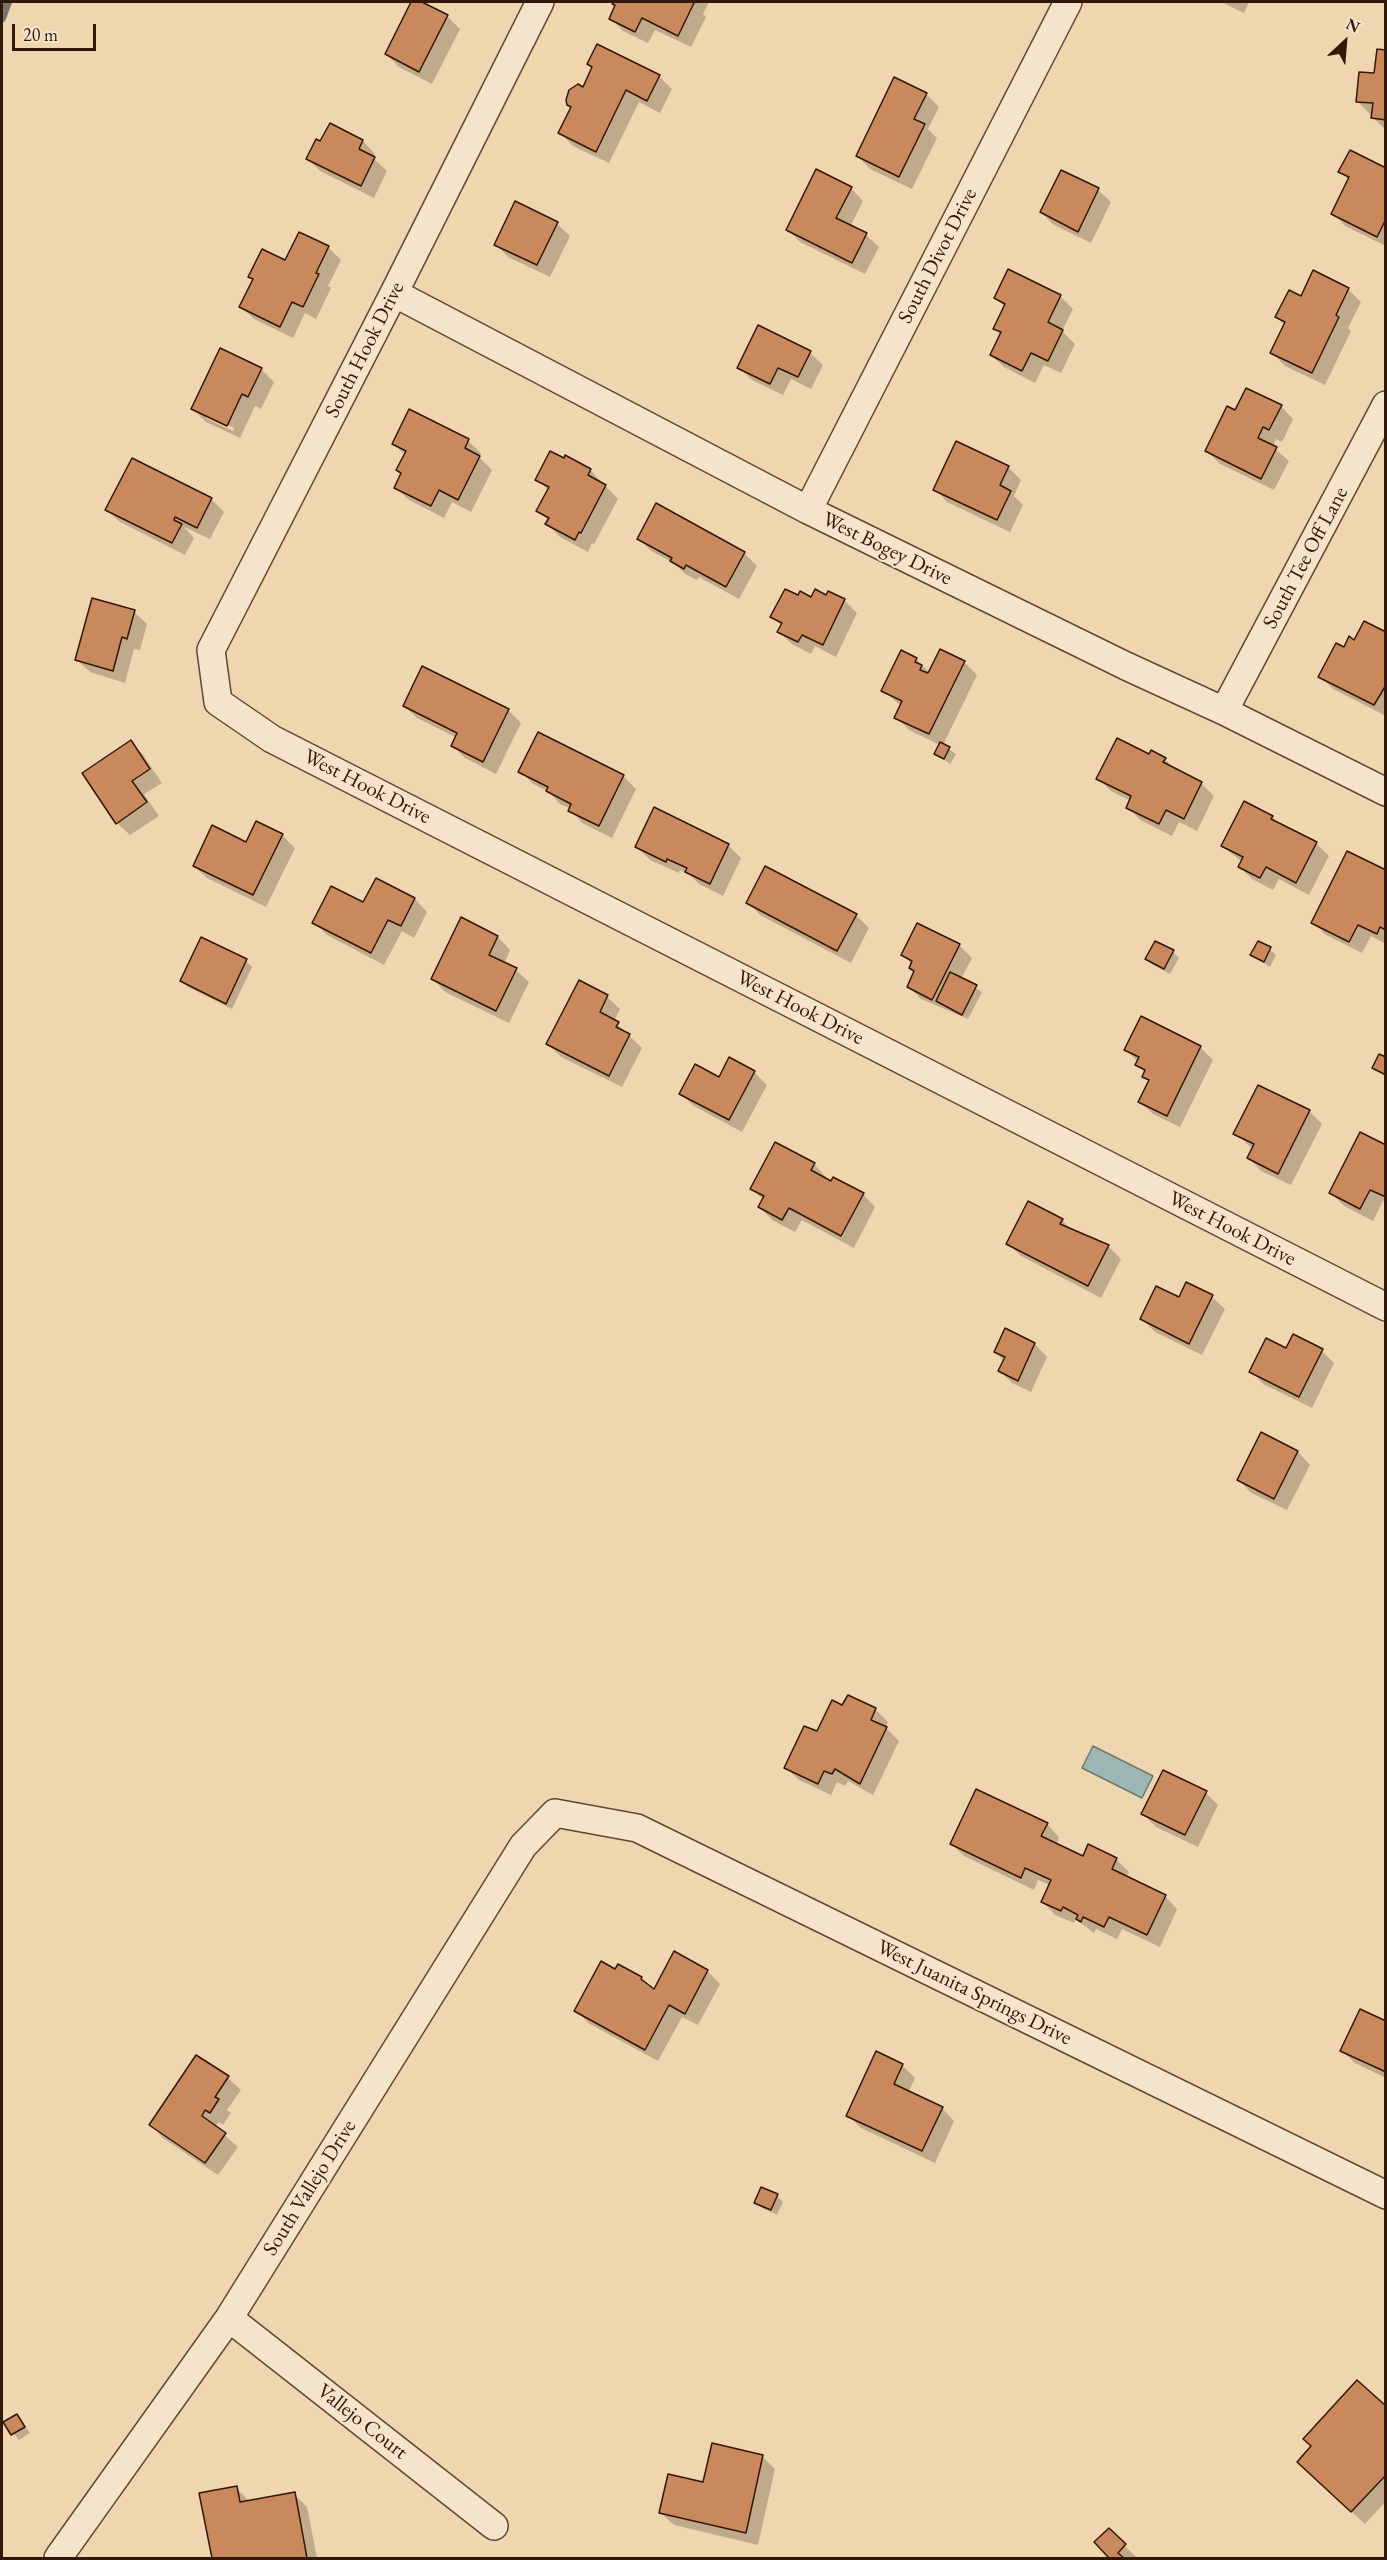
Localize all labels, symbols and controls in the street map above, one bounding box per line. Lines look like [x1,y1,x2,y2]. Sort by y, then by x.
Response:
scale bar [15,12,99,50]
north arrow [1315,12,1375,72]
text: N [1343,13,1364,38]
text: 20 m [23,23,58,46]
street label: South Divot Drive [893,184,983,328]
street label: South Hook Drive [320,278,410,422]
street label: South Tee Off Lane [1258,483,1354,633]
street label: West Bogey Drive [818,507,956,591]
street label: West Hook Drive [299,744,435,830]
street label: West Hook Drive [732,965,868,1051]
street label: West Hook Drive [1164,1186,1300,1272]
street label: West Juanita Springs Drive [872,1935,1076,2051]
street label: South Vallejo Drive [258,2115,362,2261]
street label: Vallejo Court [312,2379,412,2465]

